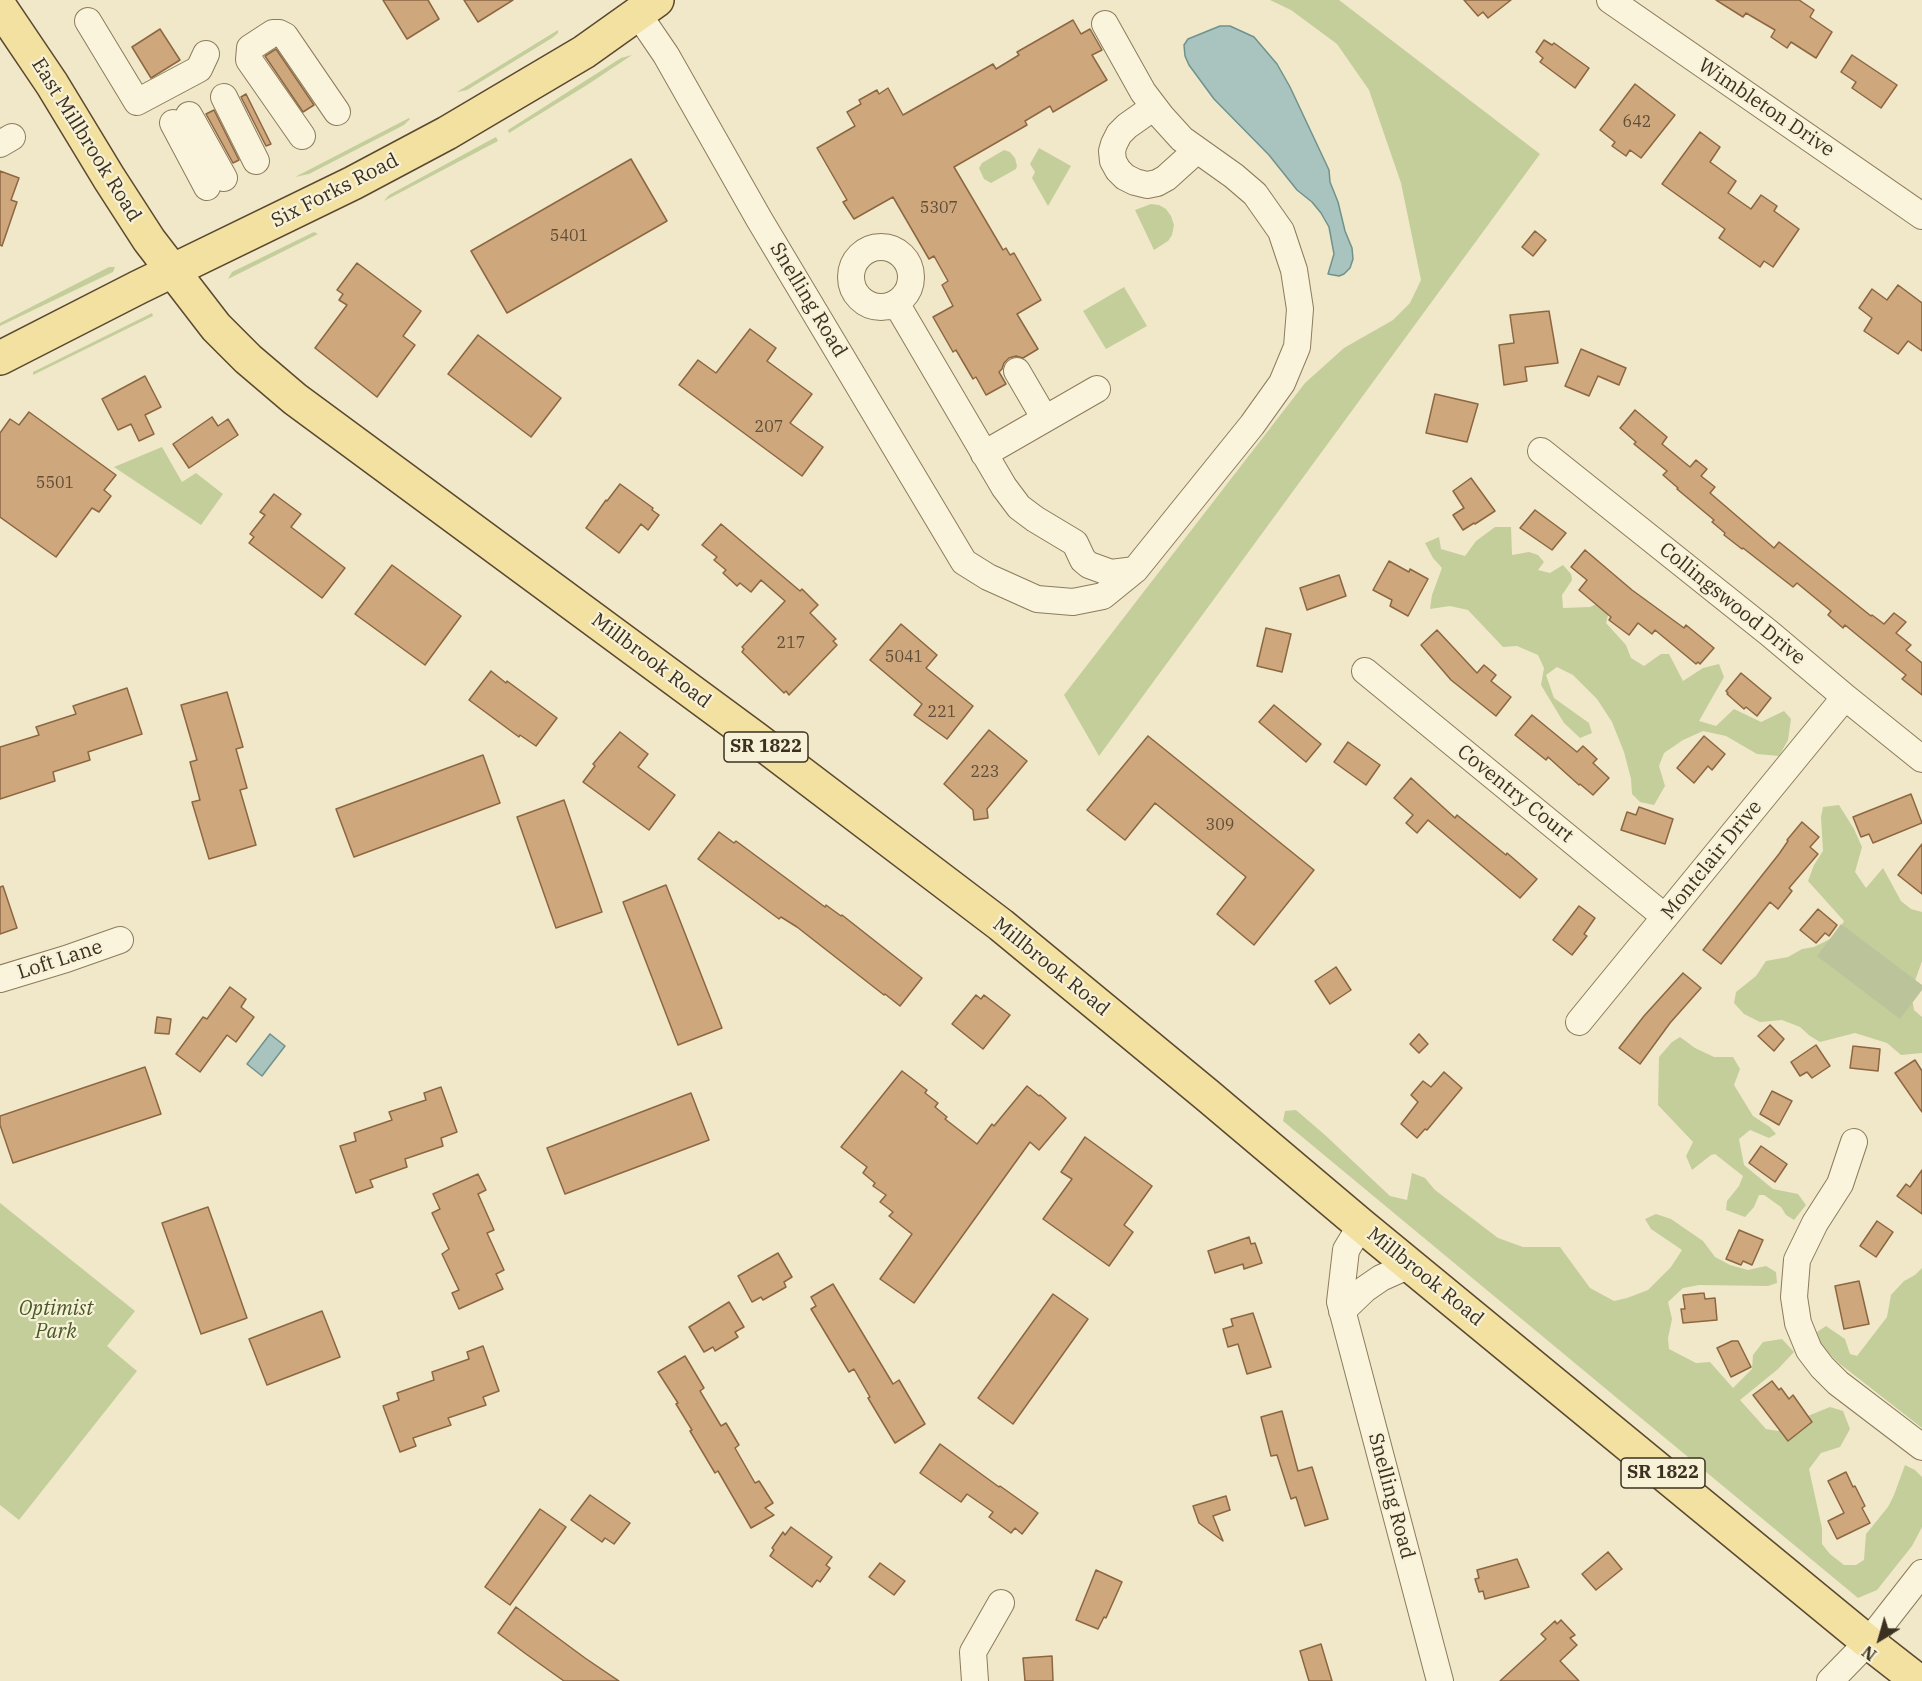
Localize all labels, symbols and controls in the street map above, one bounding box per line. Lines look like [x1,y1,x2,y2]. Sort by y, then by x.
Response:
street label: East Millbrook Road [26,54,146,226]
street label: Wimbleton Drive [1693,54,1839,162]
house number: 642 [1623,112,1651,132]
street label: Six Forks Road [267,149,403,233]
house number: 5307 [920,198,958,218]
house number: 5401 [550,226,588,246]
street label: Snelling Road [764,238,852,362]
house number: 207 [755,417,783,437]
house number: 5501 [36,473,74,493]
street label: Collingswood Drive [1654,538,1810,670]
street label: Millbrook Road [587,608,715,714]
house number: 217 [777,633,805,653]
house number: 5041 [885,647,923,667]
house number: 221 [928,702,956,722]
road number: SR 1822 [724,732,808,762]
street label: Coventry Court [1452,740,1578,848]
house number: 223 [971,762,999,782]
street label: Montclair Drive [1657,796,1767,924]
house number: 309 [1206,815,1234,835]
street label: Millbrook Road [988,913,1114,1021]
street label: Loft Lane [15,935,105,985]
street label: Millbrook Road [1362,1223,1488,1331]
park label: Optimist Park [19,1297,93,1344]
street label: Snelling Road [1363,1430,1419,1562]
road number: SR 1822 [1621,1458,1705,1488]
north arrow [1850,1609,1910,1669]
text: N [1858,1642,1880,1665]

